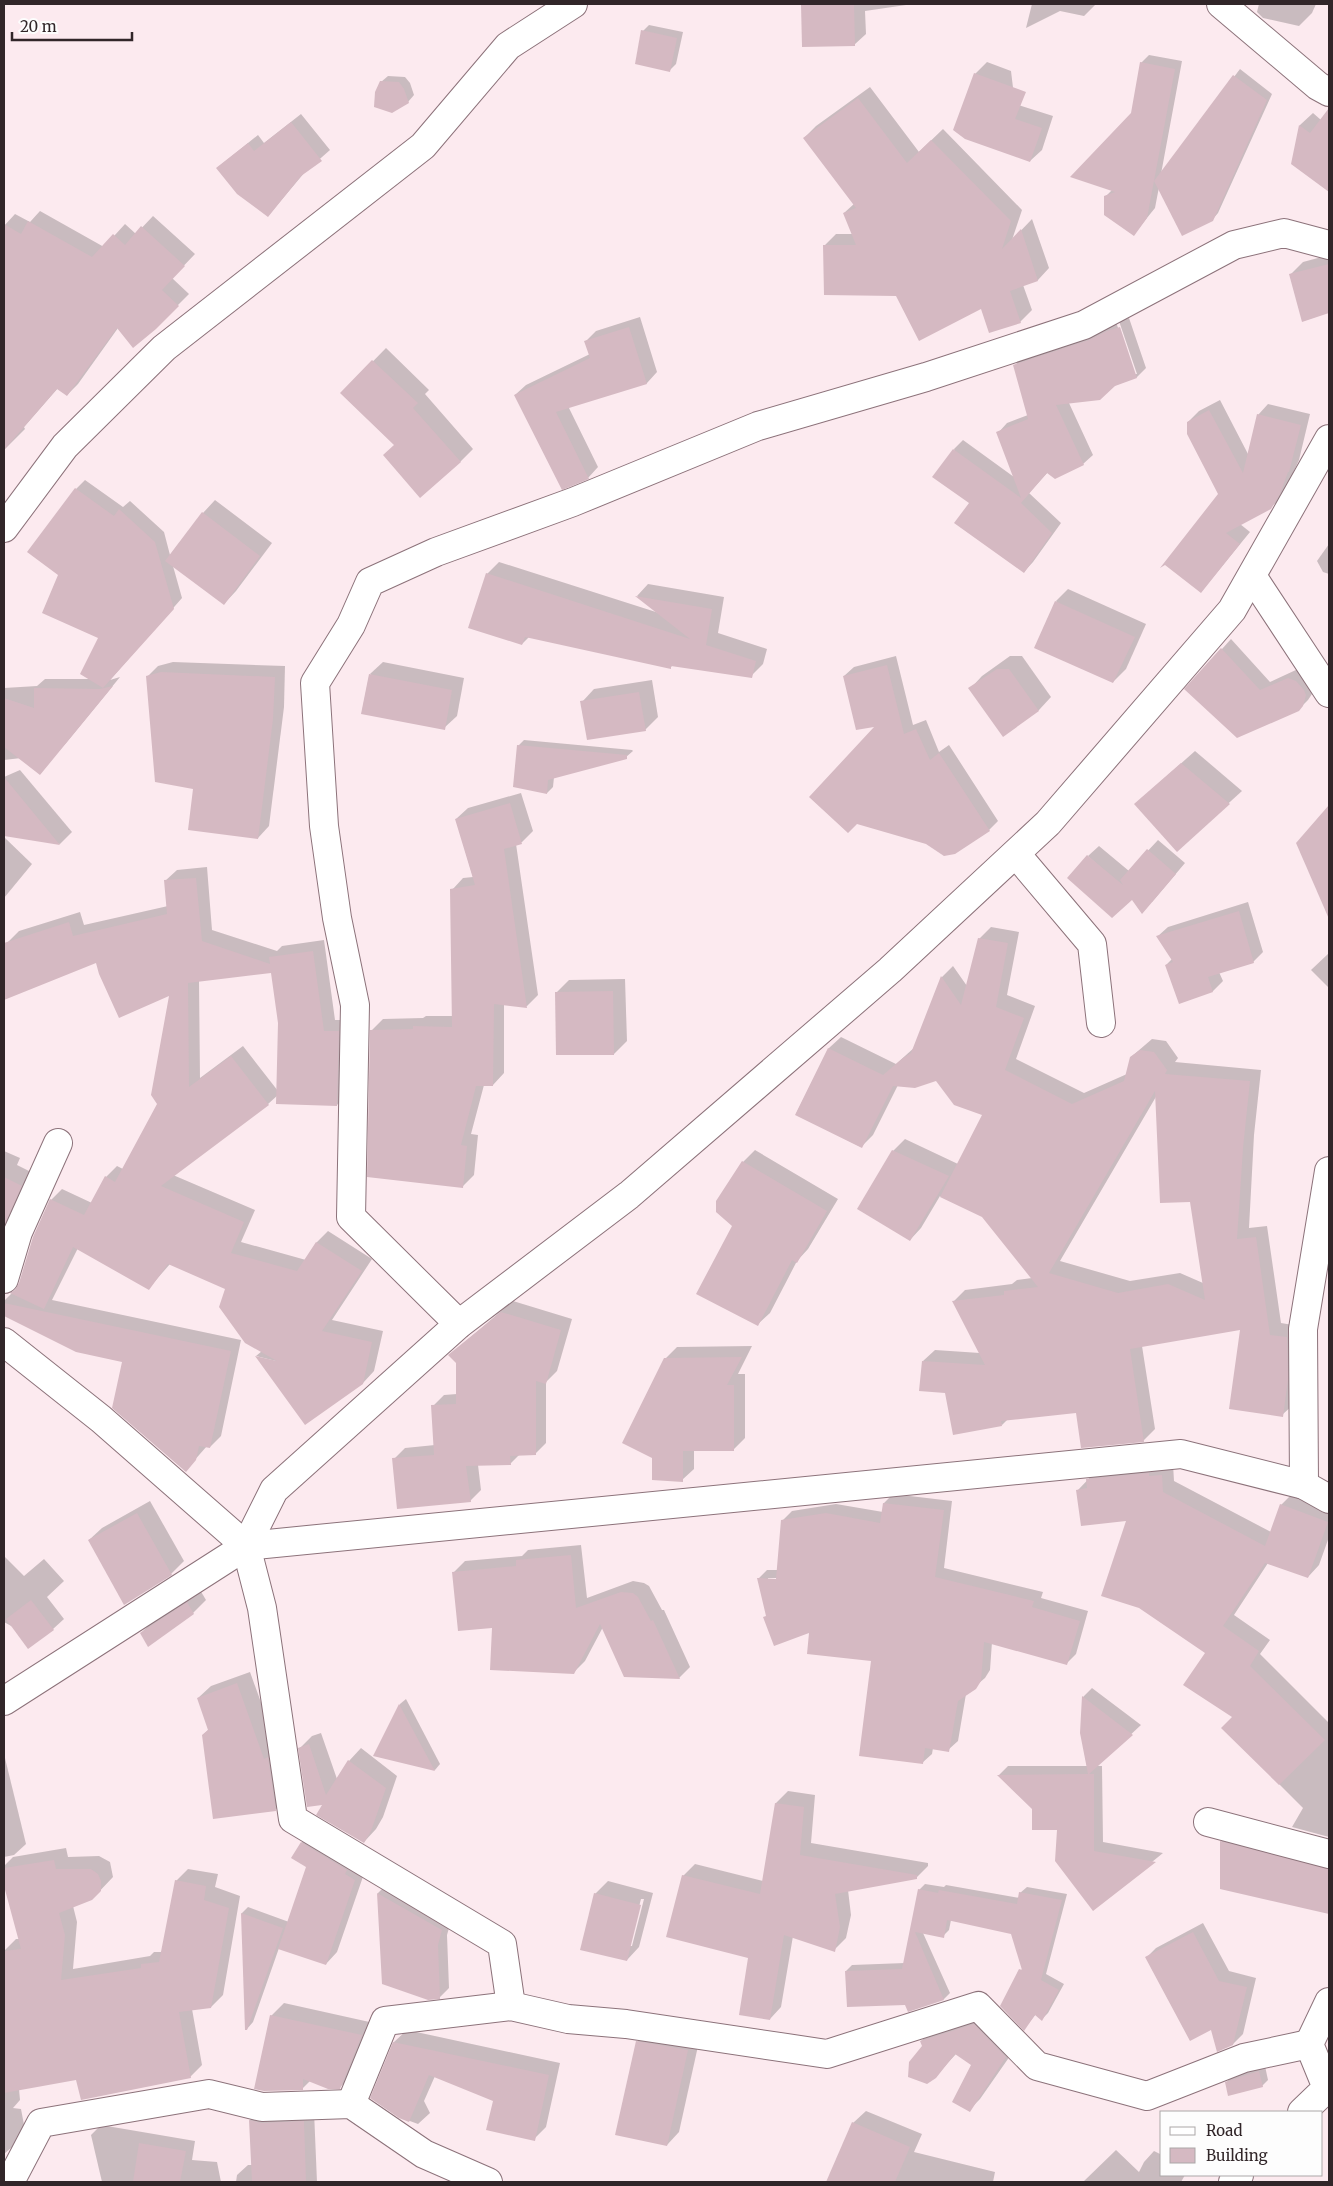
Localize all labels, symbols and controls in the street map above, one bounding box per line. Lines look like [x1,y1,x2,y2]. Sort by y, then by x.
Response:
scale bar [12,10,132,42]
text: 20 m [20,17,57,36]
legend [1160,2111,1323,2176]
text: Road [1206,2121,1242,2140]
text: Building [1206,2146,1268,2165]

